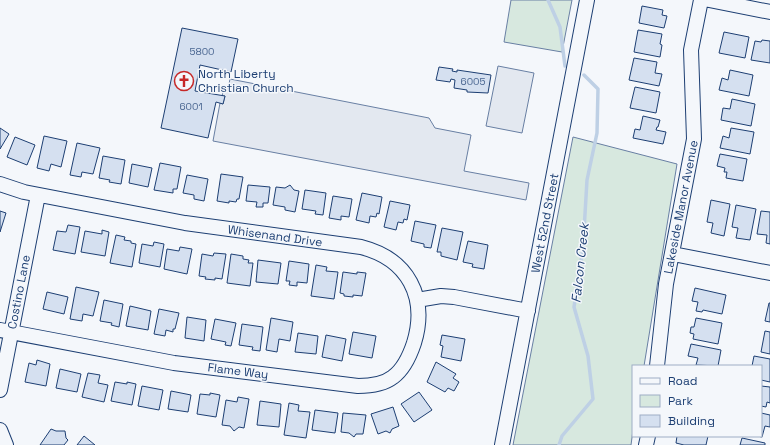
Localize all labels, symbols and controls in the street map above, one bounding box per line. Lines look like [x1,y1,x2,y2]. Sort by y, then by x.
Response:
house number: 5800 [189,45,215,58]
place label: North Liberty Christian Church [198,66,294,96]
church icon: North Liberty Christian Church [173,70,195,92]
house number: 6005 [461,75,485,88]
house number: 6001 [179,100,203,113]
street label: Lakeside Manor Avenue [660,139,702,275]
street label: West 52nd Street [527,172,563,274]
water label: Falcon Creek [567,220,593,304]
street label: Whisenand Drive [227,221,323,251]
street label: Costino Lane [4,253,34,331]
street label: Flame Way [207,359,269,383]
legend [632,365,762,437]
text: Road [668,373,697,389]
text: Park [668,393,693,409]
text: Building [668,413,715,429]

